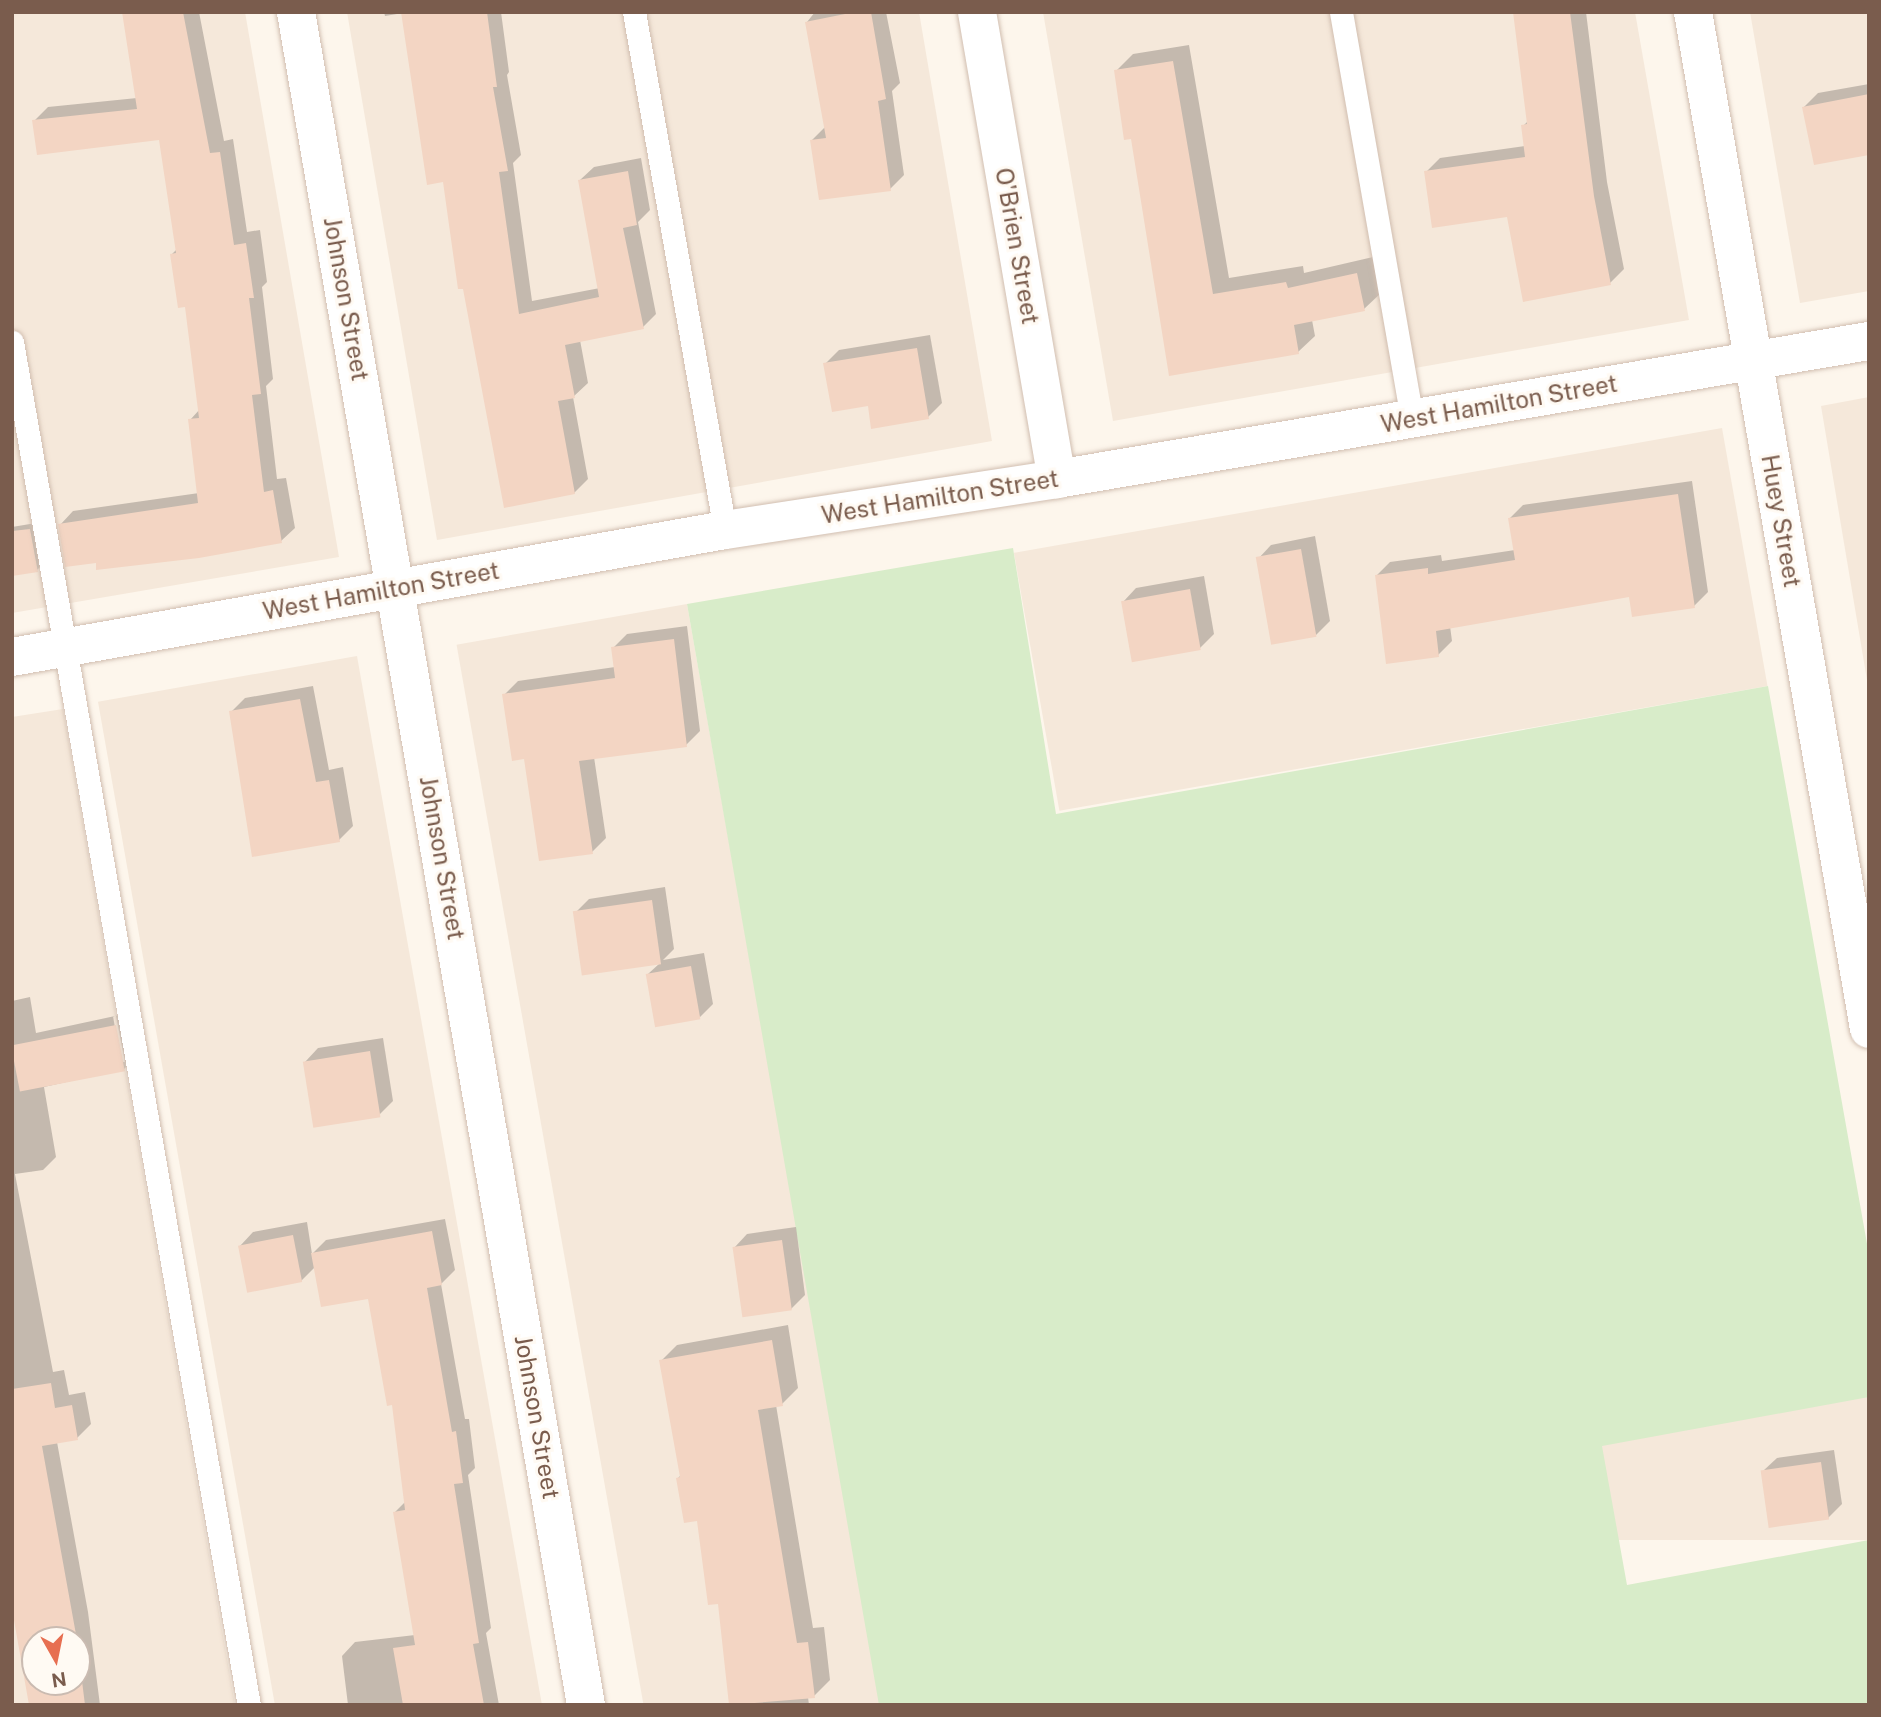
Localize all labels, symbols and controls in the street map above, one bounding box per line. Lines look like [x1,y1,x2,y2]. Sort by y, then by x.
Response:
street label: O'Brien Street [989,166,1045,326]
street label: Johnson Street [317,215,375,383]
street label: West Hamilton Street [1379,369,1619,439]
street label: Huey Street [1755,452,1807,590]
street label: West Hamilton Street [819,464,1061,530]
street label: West Hamilton Street [261,556,501,626]
street label: Johnson Street [413,774,471,942]
street label: Johnson Street [508,1333,566,1501]
north arrow [21,1626,91,1696]
text: N [50,1668,68,1692]

